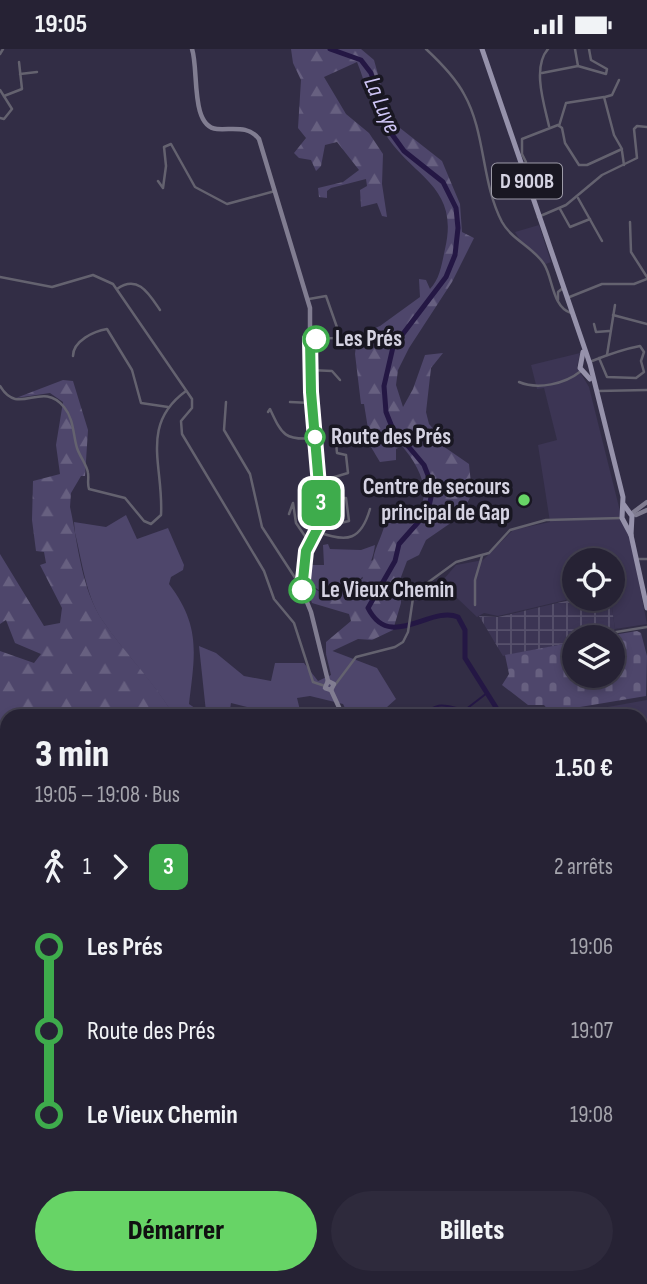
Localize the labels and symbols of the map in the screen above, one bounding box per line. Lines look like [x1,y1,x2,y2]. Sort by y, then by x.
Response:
water label: La Luye [357,72,407,138]
road number: D 900B [492,163,562,199]
place label: Les Prés [335,325,402,353]
marker: Les Prés [303,326,329,352]
place label: Route des Prés [331,423,451,451]
marker: Route des Prés [305,427,325,447]
place label: Centre de secours principal de Gap [363,473,510,527]
line badge: 3 [298,480,344,526]
marker: Centre de secours principal de Gap [516,492,532,508]
place label: Le Vieux Chemin [321,576,454,604]
marker: Le Vieux Chemin [289,577,315,603]

